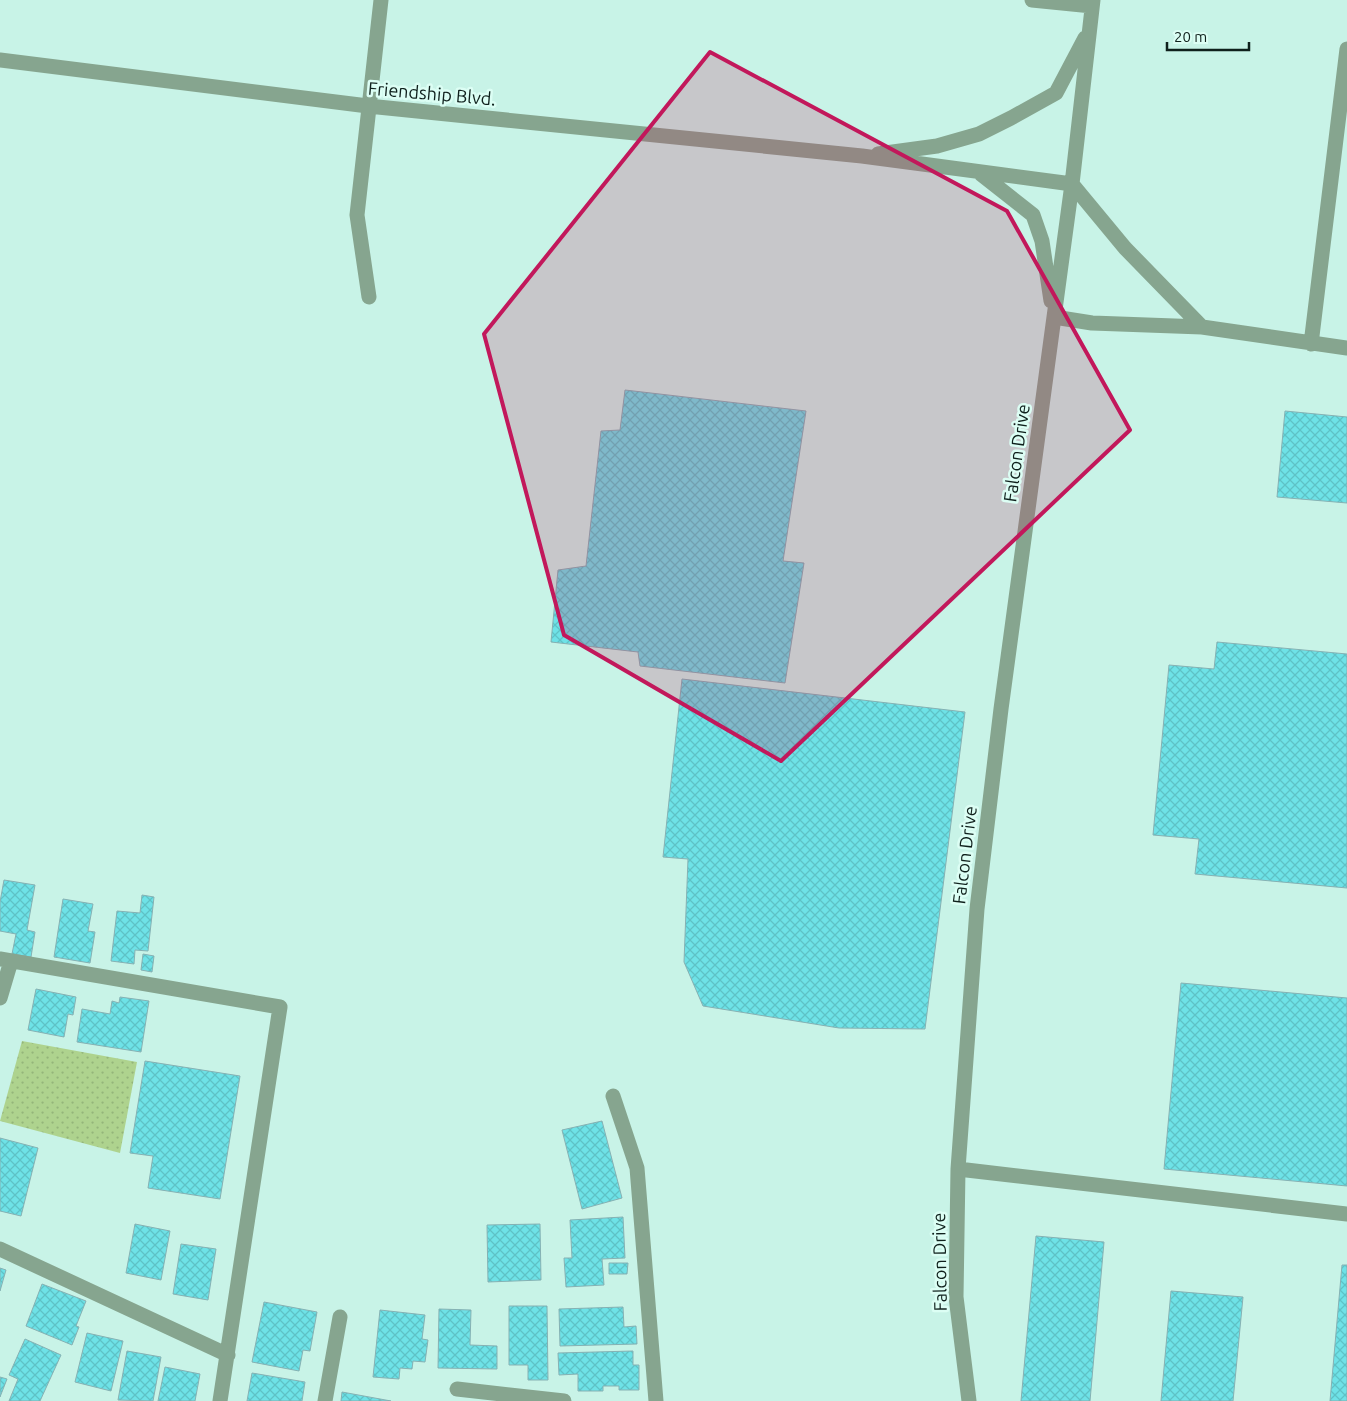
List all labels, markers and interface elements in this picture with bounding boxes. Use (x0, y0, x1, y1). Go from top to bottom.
scale bar (1167, 20, 1250, 52)
text: 20 m (1174, 28, 1207, 45)
street label: Friendship Blvd. (367, 77, 497, 109)
street label: Falcon Drive (999, 403, 1033, 503)
street label: Falcon Drive (948, 805, 980, 905)
street label: Falcon Drive (928, 1213, 950, 1311)

